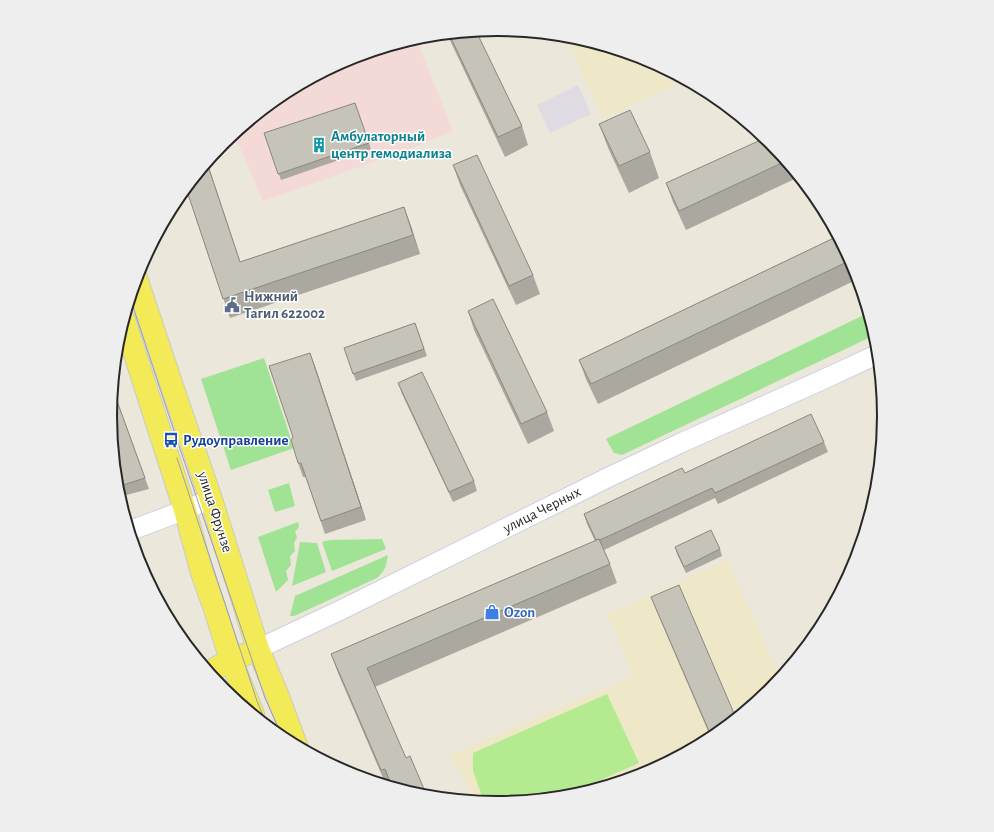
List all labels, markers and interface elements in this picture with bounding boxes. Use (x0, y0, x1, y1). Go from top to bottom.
place label: Амбулаторный центр гемодиализа (331, 129, 452, 161)
building icon: Амбулаторный центр гемодиализа (310, 136, 328, 154)
place label: Нижний Тагил 622002 (244, 289, 325, 321)
public building icon: Нижний Тагил 622002 (223, 296, 241, 314)
bus stop icon: Рудоуправление (162, 431, 180, 449)
place label: Рудоуправление (183, 433, 288, 448)
street label: улица Фрунзе (195, 469, 235, 554)
street label: улица Черных (500, 484, 584, 536)
shop icon: Ozon (483, 603, 501, 621)
place label: Ozon (504, 605, 535, 620)

